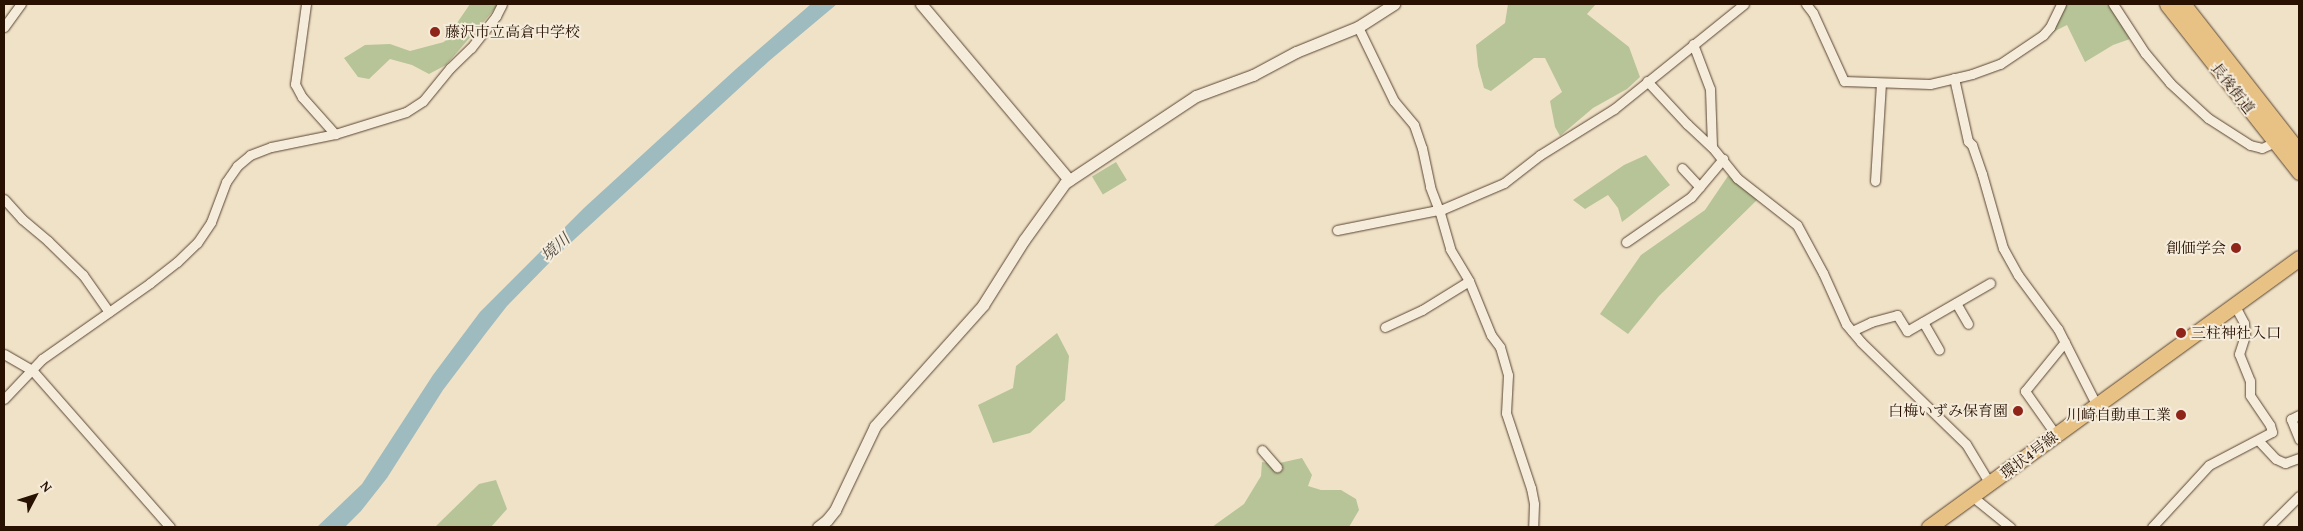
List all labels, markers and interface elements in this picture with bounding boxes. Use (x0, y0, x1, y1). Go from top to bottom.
place label: 藤沢市立高倉中学校 (445, 23, 580, 41)
marker: 藤沢市立高倉中学校 (429, 26, 441, 38)
street label: 長後街道 (2207, 59, 2259, 117)
water label: 境川 (537, 229, 573, 265)
place label: 創価学会 (2166, 239, 2226, 257)
marker: 創価学会 (2230, 242, 2242, 254)
place label: 三柱神社入口 (2191, 324, 2281, 342)
marker: 三柱神社入口 (2175, 327, 2187, 339)
place label: 白梅いずみ保育園 (1888, 402, 2008, 420)
marker: 白梅いずみ保育園 (2012, 405, 2024, 417)
place label: 川崎自動車工業 (2066, 406, 2171, 424)
marker: 川崎自動車工業 (2175, 409, 2187, 421)
street label: 環状4号線 (1997, 428, 2061, 482)
north arrow (10, 471, 60, 521)
text: N (36, 476, 57, 496)

